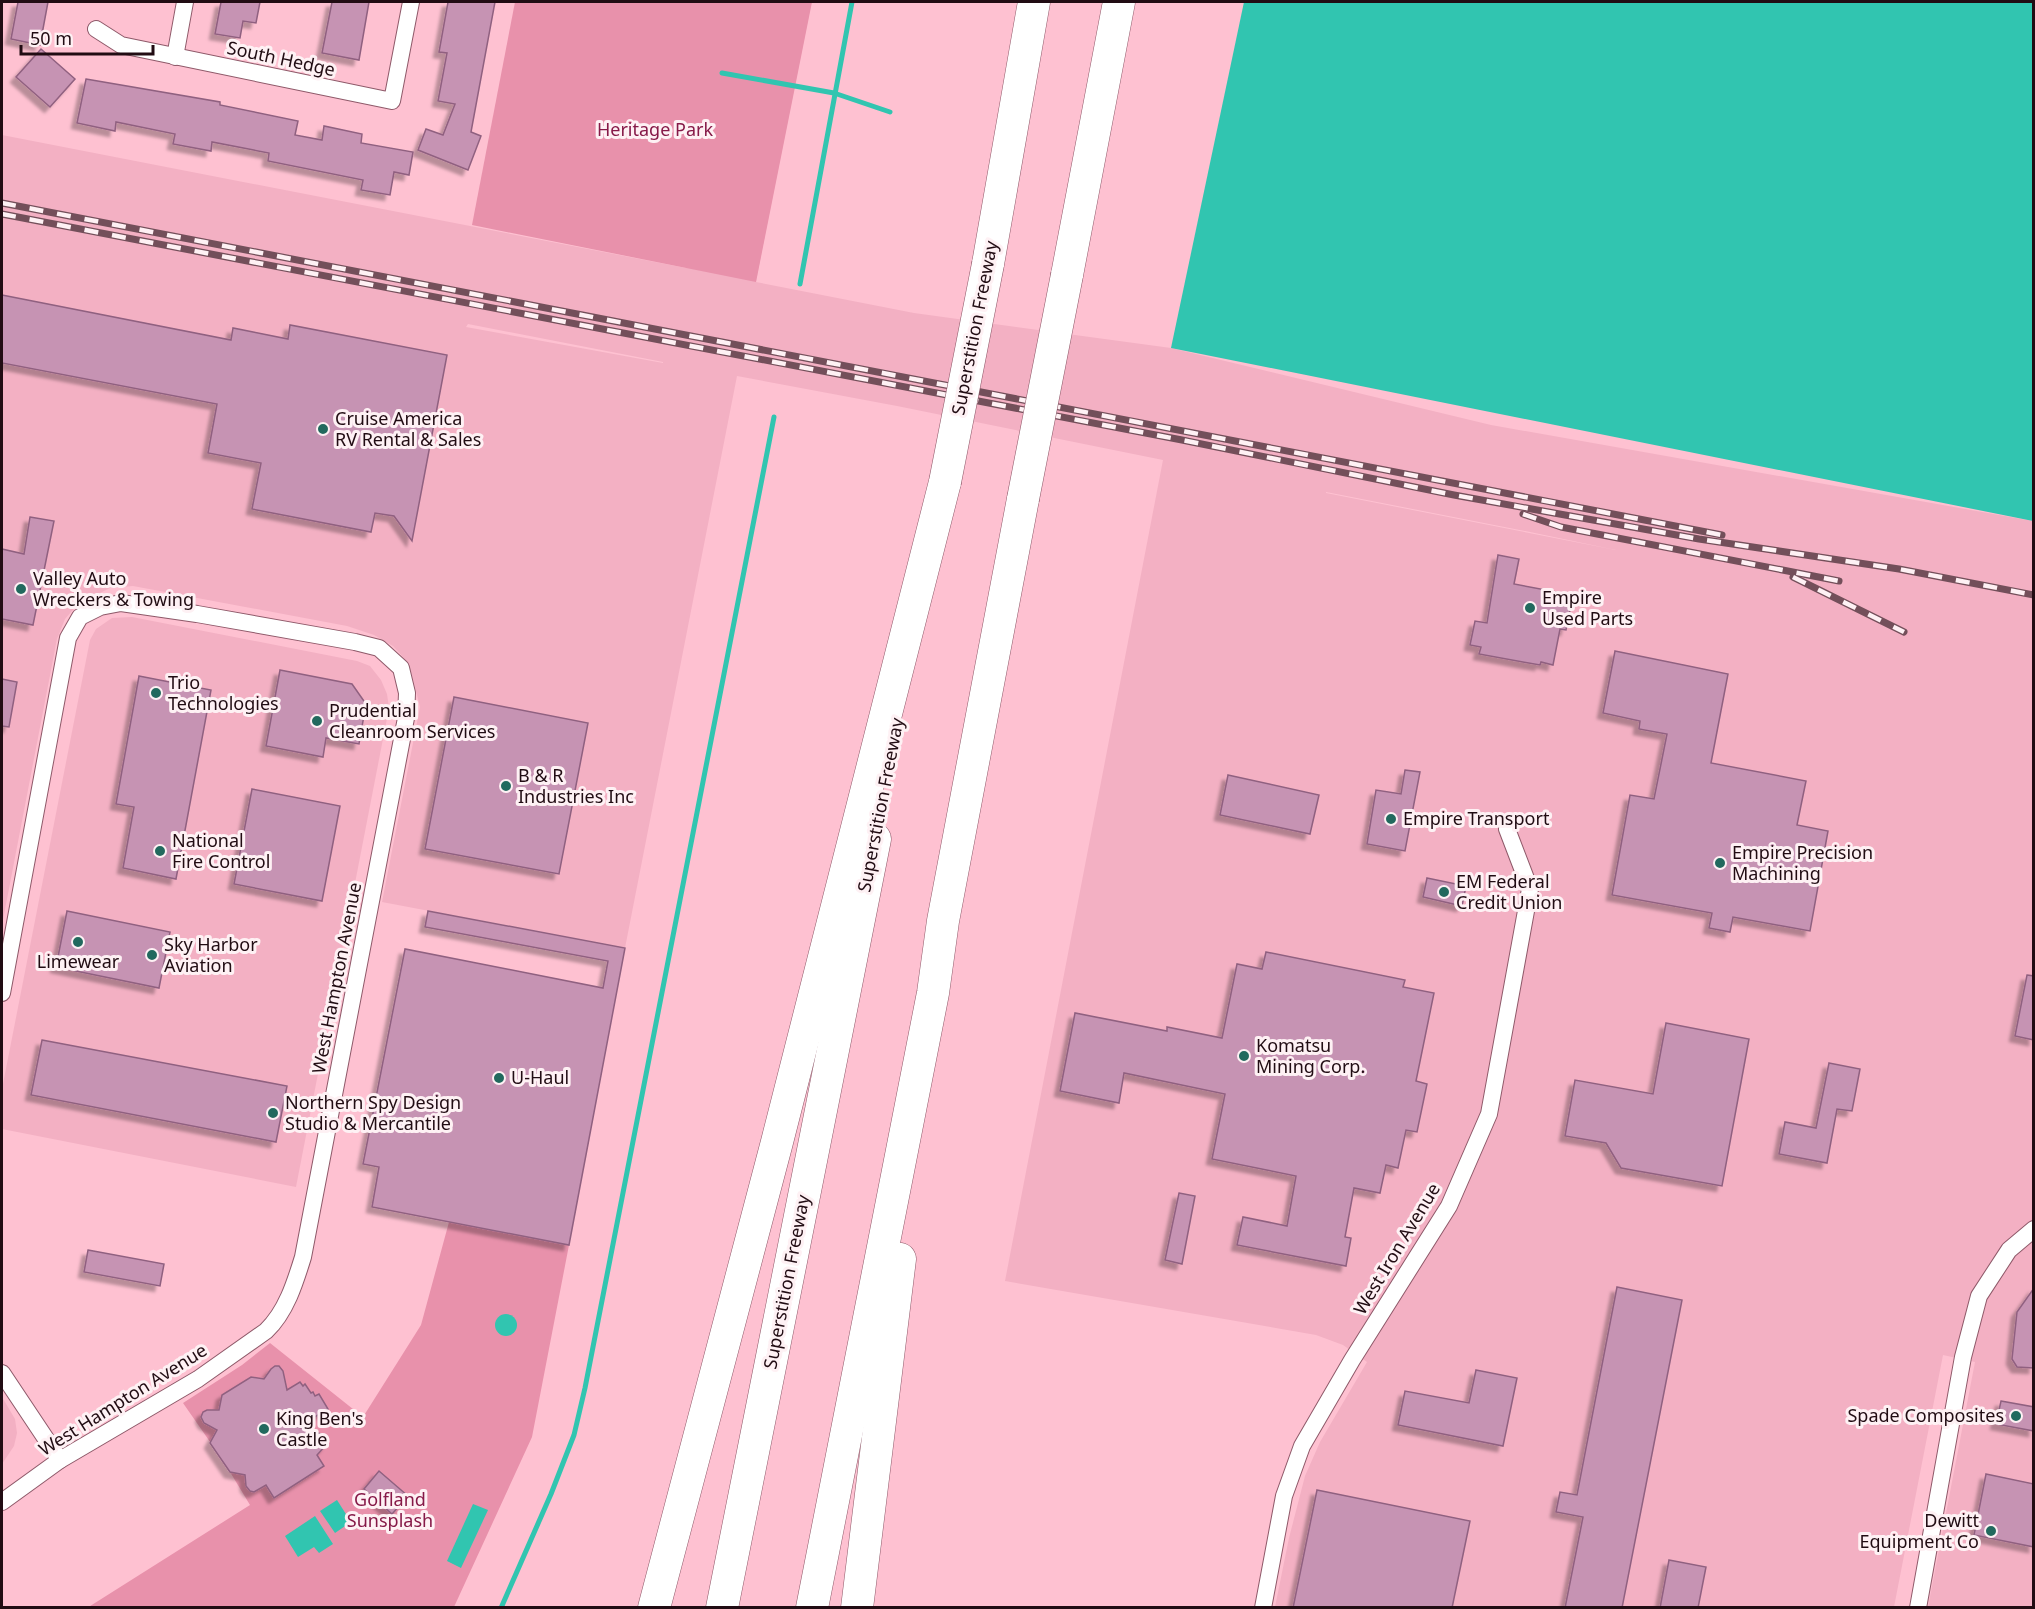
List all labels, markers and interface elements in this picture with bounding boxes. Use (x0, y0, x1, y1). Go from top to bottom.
scale bar (21, 18, 153, 56)
text: 50 m (30, 26, 72, 50)
street label: South Hedge (225, 35, 337, 81)
park label: Heritage Park (597, 117, 713, 141)
street label: Superstition Freeway (945, 238, 1003, 417)
place label: Cruise America RV Rental & Sales (335, 406, 481, 451)
marker: Cruise America RV Rental & Sales (316, 422, 330, 436)
place label: Valley Auto Wreckers & Towing (33, 566, 194, 611)
marker: Valley Auto Wreckers & Towing (14, 582, 28, 596)
place label: Empire Used Parts (1542, 585, 1633, 630)
marker: Empire Used Parts (1523, 601, 1537, 615)
place label: Trio Technologies (168, 670, 279, 715)
marker: Trio Technologies (149, 686, 163, 700)
place label: Prudential Cleanroom Services (329, 698, 495, 743)
marker: Prudential Cleanroom Services (310, 714, 324, 728)
street label: Superstition Freeway (851, 715, 909, 894)
place label: B & R Industries Inc (518, 763, 634, 808)
marker: B & R Industries Inc (499, 779, 513, 793)
place label: Empire Transport (1403, 806, 1550, 830)
marker: Empire Transport (1384, 812, 1398, 826)
place label: National Fire Control (172, 828, 270, 873)
place label: Empire Precision Machining (1732, 840, 1873, 885)
marker: National Fire Control (153, 844, 167, 858)
marker: Empire Precision Machining (1713, 856, 1727, 870)
place label: EM Federal Credit Union (1456, 869, 1562, 914)
street label: West Hampton Avenue (306, 880, 366, 1075)
marker: EM Federal Credit Union (1437, 885, 1451, 899)
place label: Sky Harbor Aviation (164, 932, 258, 977)
marker: Limewear (71, 935, 85, 949)
marker: Sky Harbor Aviation (145, 948, 159, 962)
place label: Limewear (37, 949, 120, 973)
place label: Komatsu Mining Corp. (1256, 1033, 1365, 1078)
marker: Komatsu Mining Corp. (1237, 1049, 1251, 1063)
place label: U-Haul (511, 1065, 569, 1089)
marker: U-Haul (492, 1071, 506, 1085)
place label: Northern Spy Design Studio & Mercantile (285, 1090, 461, 1135)
marker: Northern Spy Design Studio & Mercantile (266, 1106, 280, 1120)
street label: West Iron Avenue (1347, 1178, 1445, 1319)
street label: Superstition Freeway (757, 1192, 815, 1371)
street label: West Hampton Avenue (34, 1338, 211, 1461)
place label: Spade Composites (1847, 1403, 2004, 1427)
place label: King Ben's Castle (276, 1406, 364, 1451)
marker: Spade Composites (2009, 1409, 2023, 1423)
marker: King Ben's Castle (257, 1422, 271, 1436)
park label: Golfland Sunsplash (347, 1487, 433, 1532)
place label: Dewitt Equipment Co (1860, 1508, 1979, 1553)
marker: Dewitt Equipment Co (1984, 1524, 1998, 1538)

